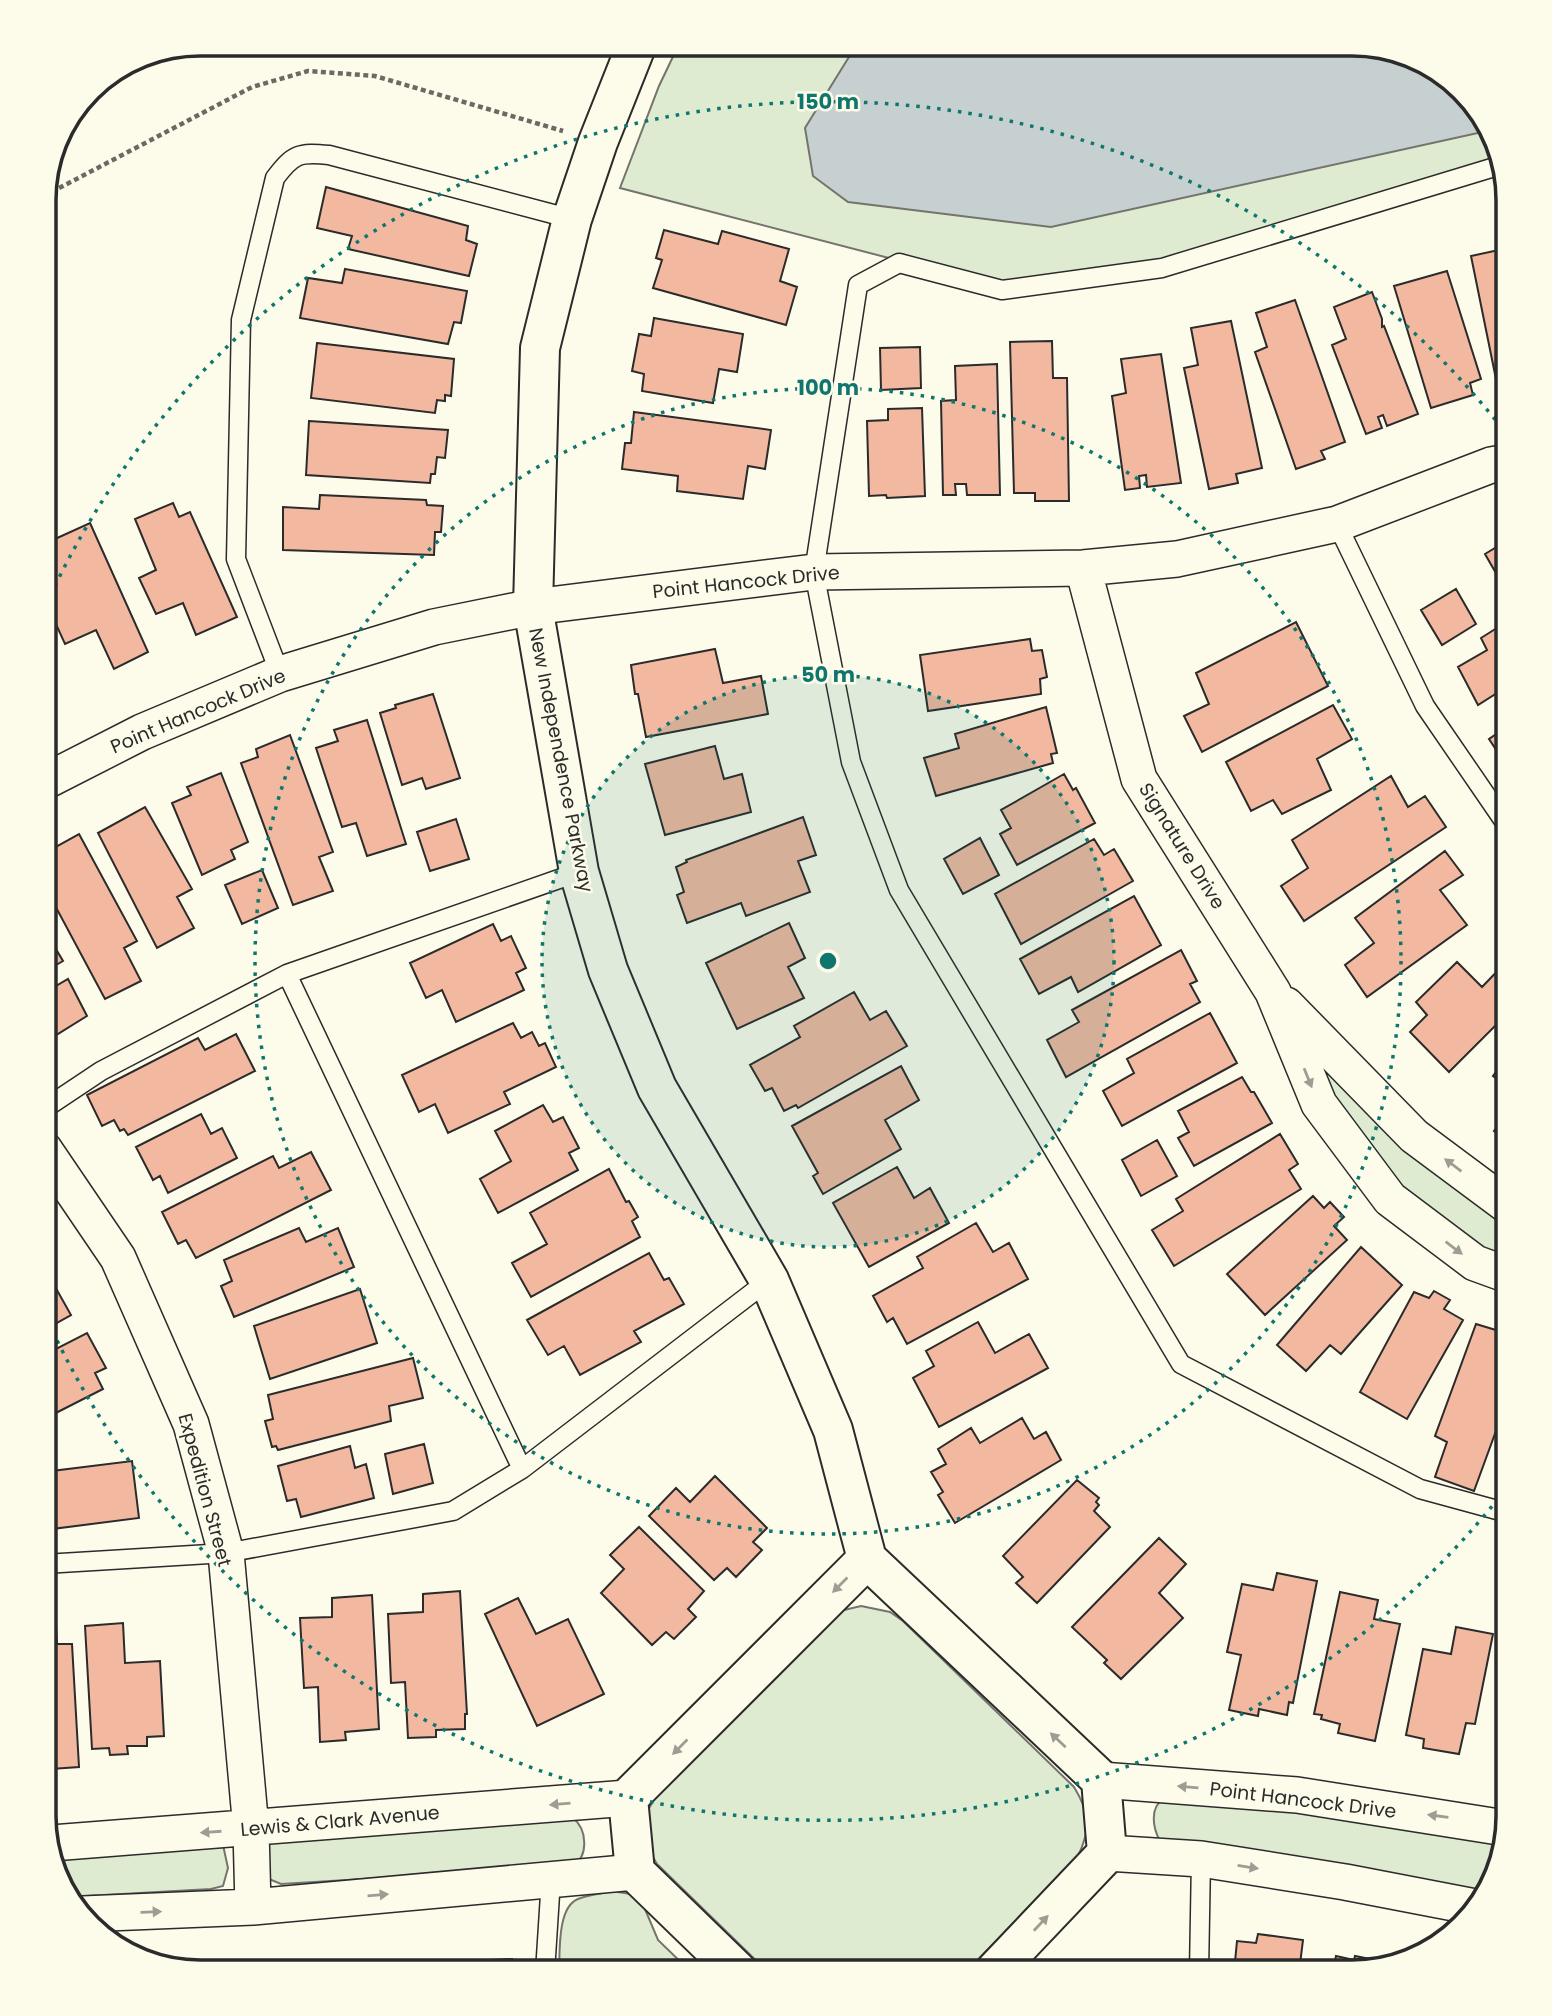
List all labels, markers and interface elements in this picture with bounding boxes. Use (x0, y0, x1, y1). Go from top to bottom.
text: 150 m (797, 87, 859, 116)
text: 100 m (797, 373, 859, 402)
street label: Point Hancock Drive (651, 559, 841, 605)
street label: New Independence Parkway (522, 625, 600, 895)
text: 50 m (801, 660, 855, 689)
street label: Point Hancock Drive (106, 662, 290, 760)
street label: Signature Drive (1132, 778, 1232, 914)
centre of rings (816, 949, 840, 973)
one-way arrow (1303, 1067, 1314, 1088)
one-way arrow (1445, 1158, 1463, 1173)
one-way arrow (1445, 1240, 1463, 1254)
street label: Expedition Street (172, 1410, 238, 1570)
one-way arrow (833, 1576, 849, 1593)
one-way arrow (1050, 1732, 1067, 1748)
one-way arrow (672, 1738, 689, 1754)
street label: Point Hancock Drive (1208, 1775, 1398, 1825)
one-way arrow (1177, 1781, 1199, 1792)
street label: Lewis & Clark Avenue (239, 1799, 441, 1843)
one-way arrow (549, 1799, 571, 1810)
one-way arrow (1427, 1810, 1449, 1821)
one-way arrow (200, 1826, 222, 1837)
one-way arrow (1237, 1862, 1259, 1873)
one-way arrow (367, 1890, 389, 1901)
one-way arrow (140, 1906, 162, 1917)
one-way arrow (1033, 1914, 1049, 1932)

